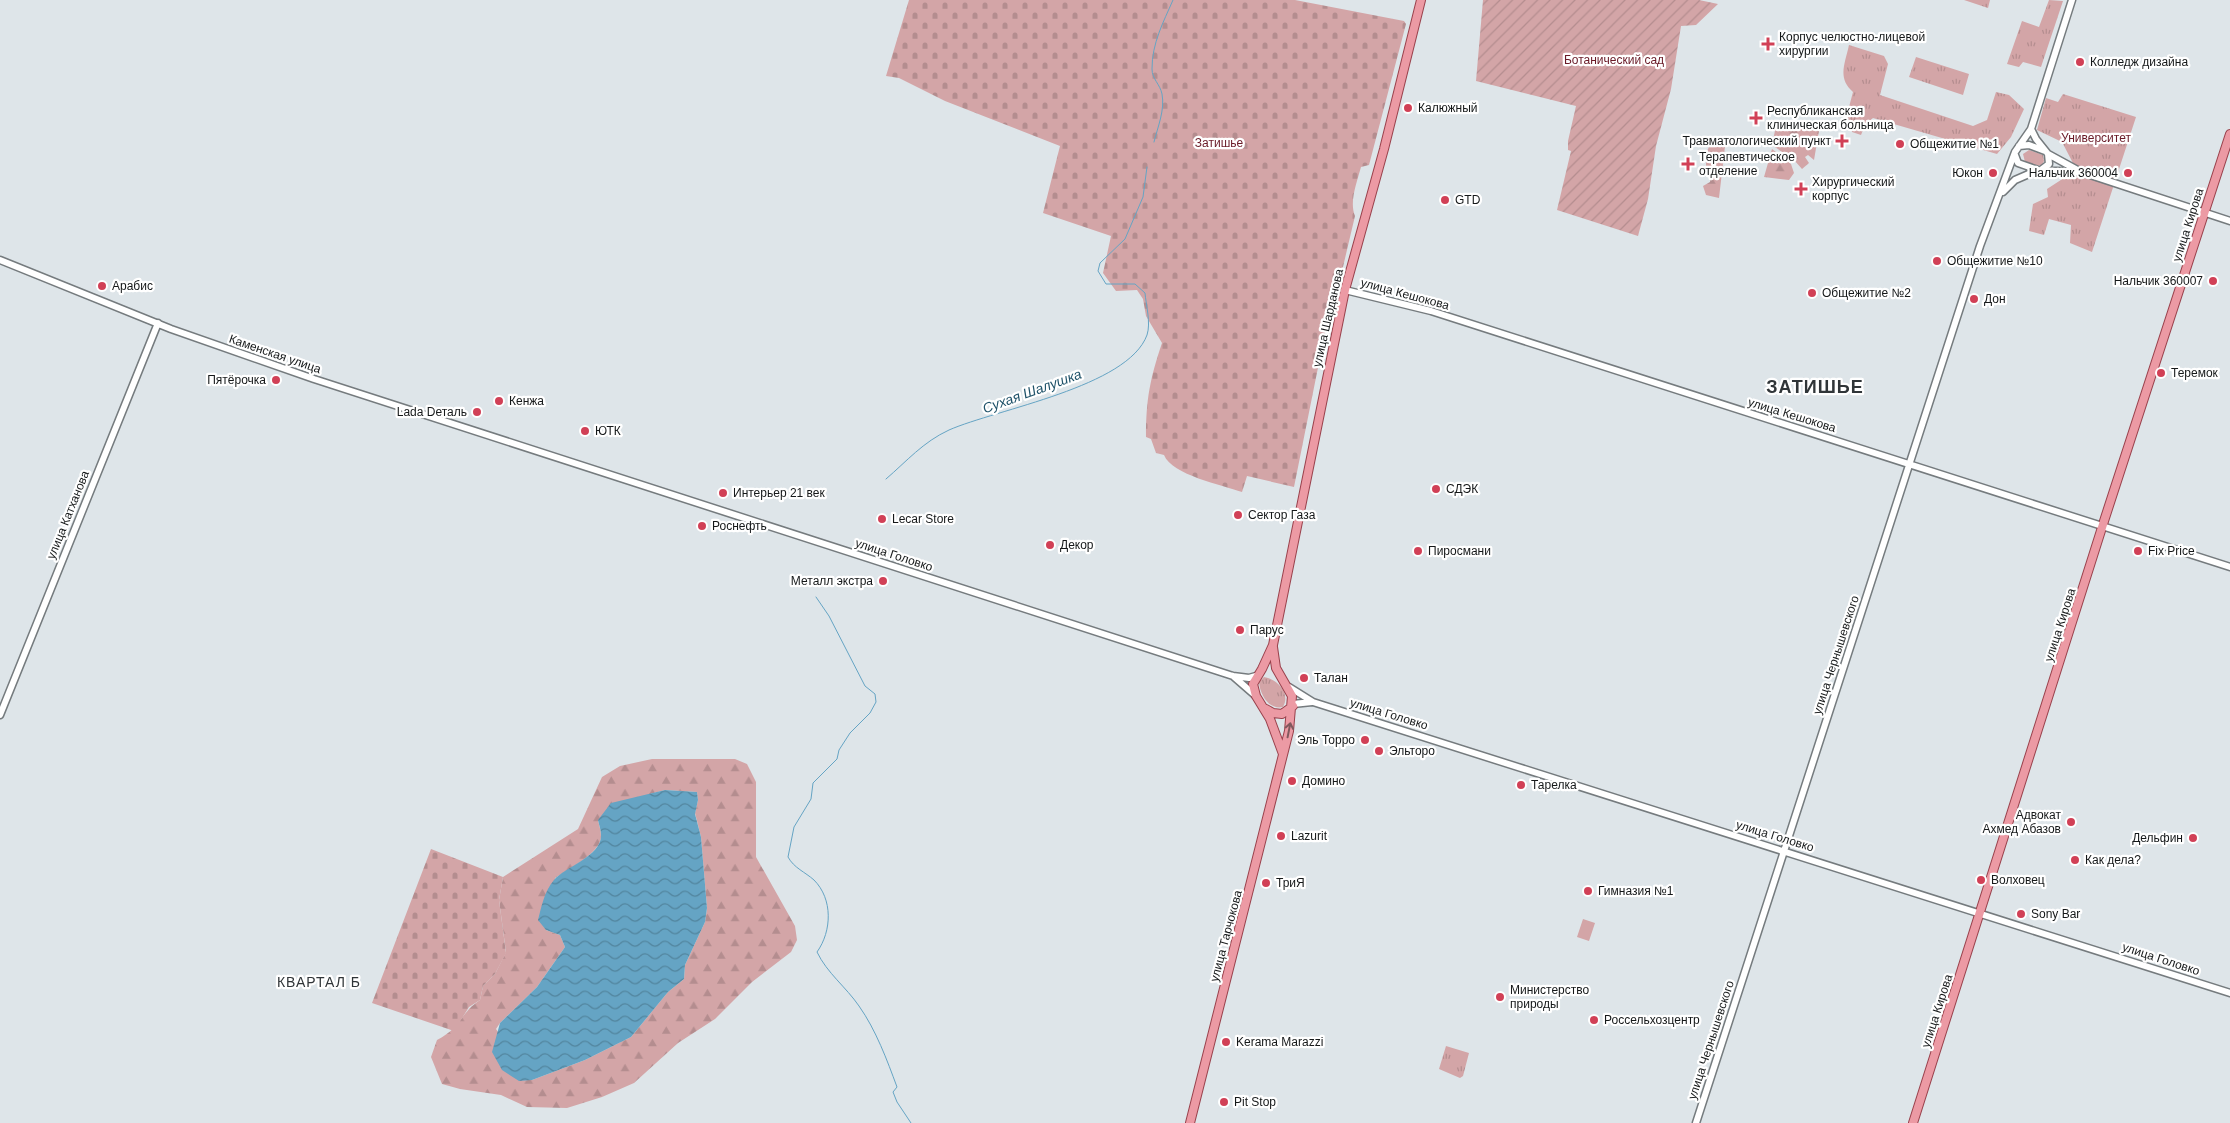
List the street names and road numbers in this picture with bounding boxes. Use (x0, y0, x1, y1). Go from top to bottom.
street label: улица Кирова (2170, 186, 2207, 263)
street label: улица Шарданова (1310, 267, 1346, 368)
street label: улица Кешокова (1359, 275, 1451, 313)
street label: Каменская улица (227, 332, 323, 376)
street label: улица Кешокова (1746, 395, 1838, 435)
street label: улица Катханова (44, 469, 92, 561)
street label: улица Головко (853, 536, 935, 574)
street label: улица Кирова (2042, 586, 2079, 663)
street label: улица Чернышевского (1810, 593, 1862, 716)
street label: улица Головко (1348, 696, 1430, 733)
street label: улица Головко (1734, 818, 1816, 855)
street label: улица Тарчокова (1207, 888, 1245, 983)
street label: улица Головко (2120, 940, 2202, 978)
street label: улица Кирова (1919, 972, 1956, 1049)
street label: улица Чернышевского (1685, 978, 1737, 1101)

